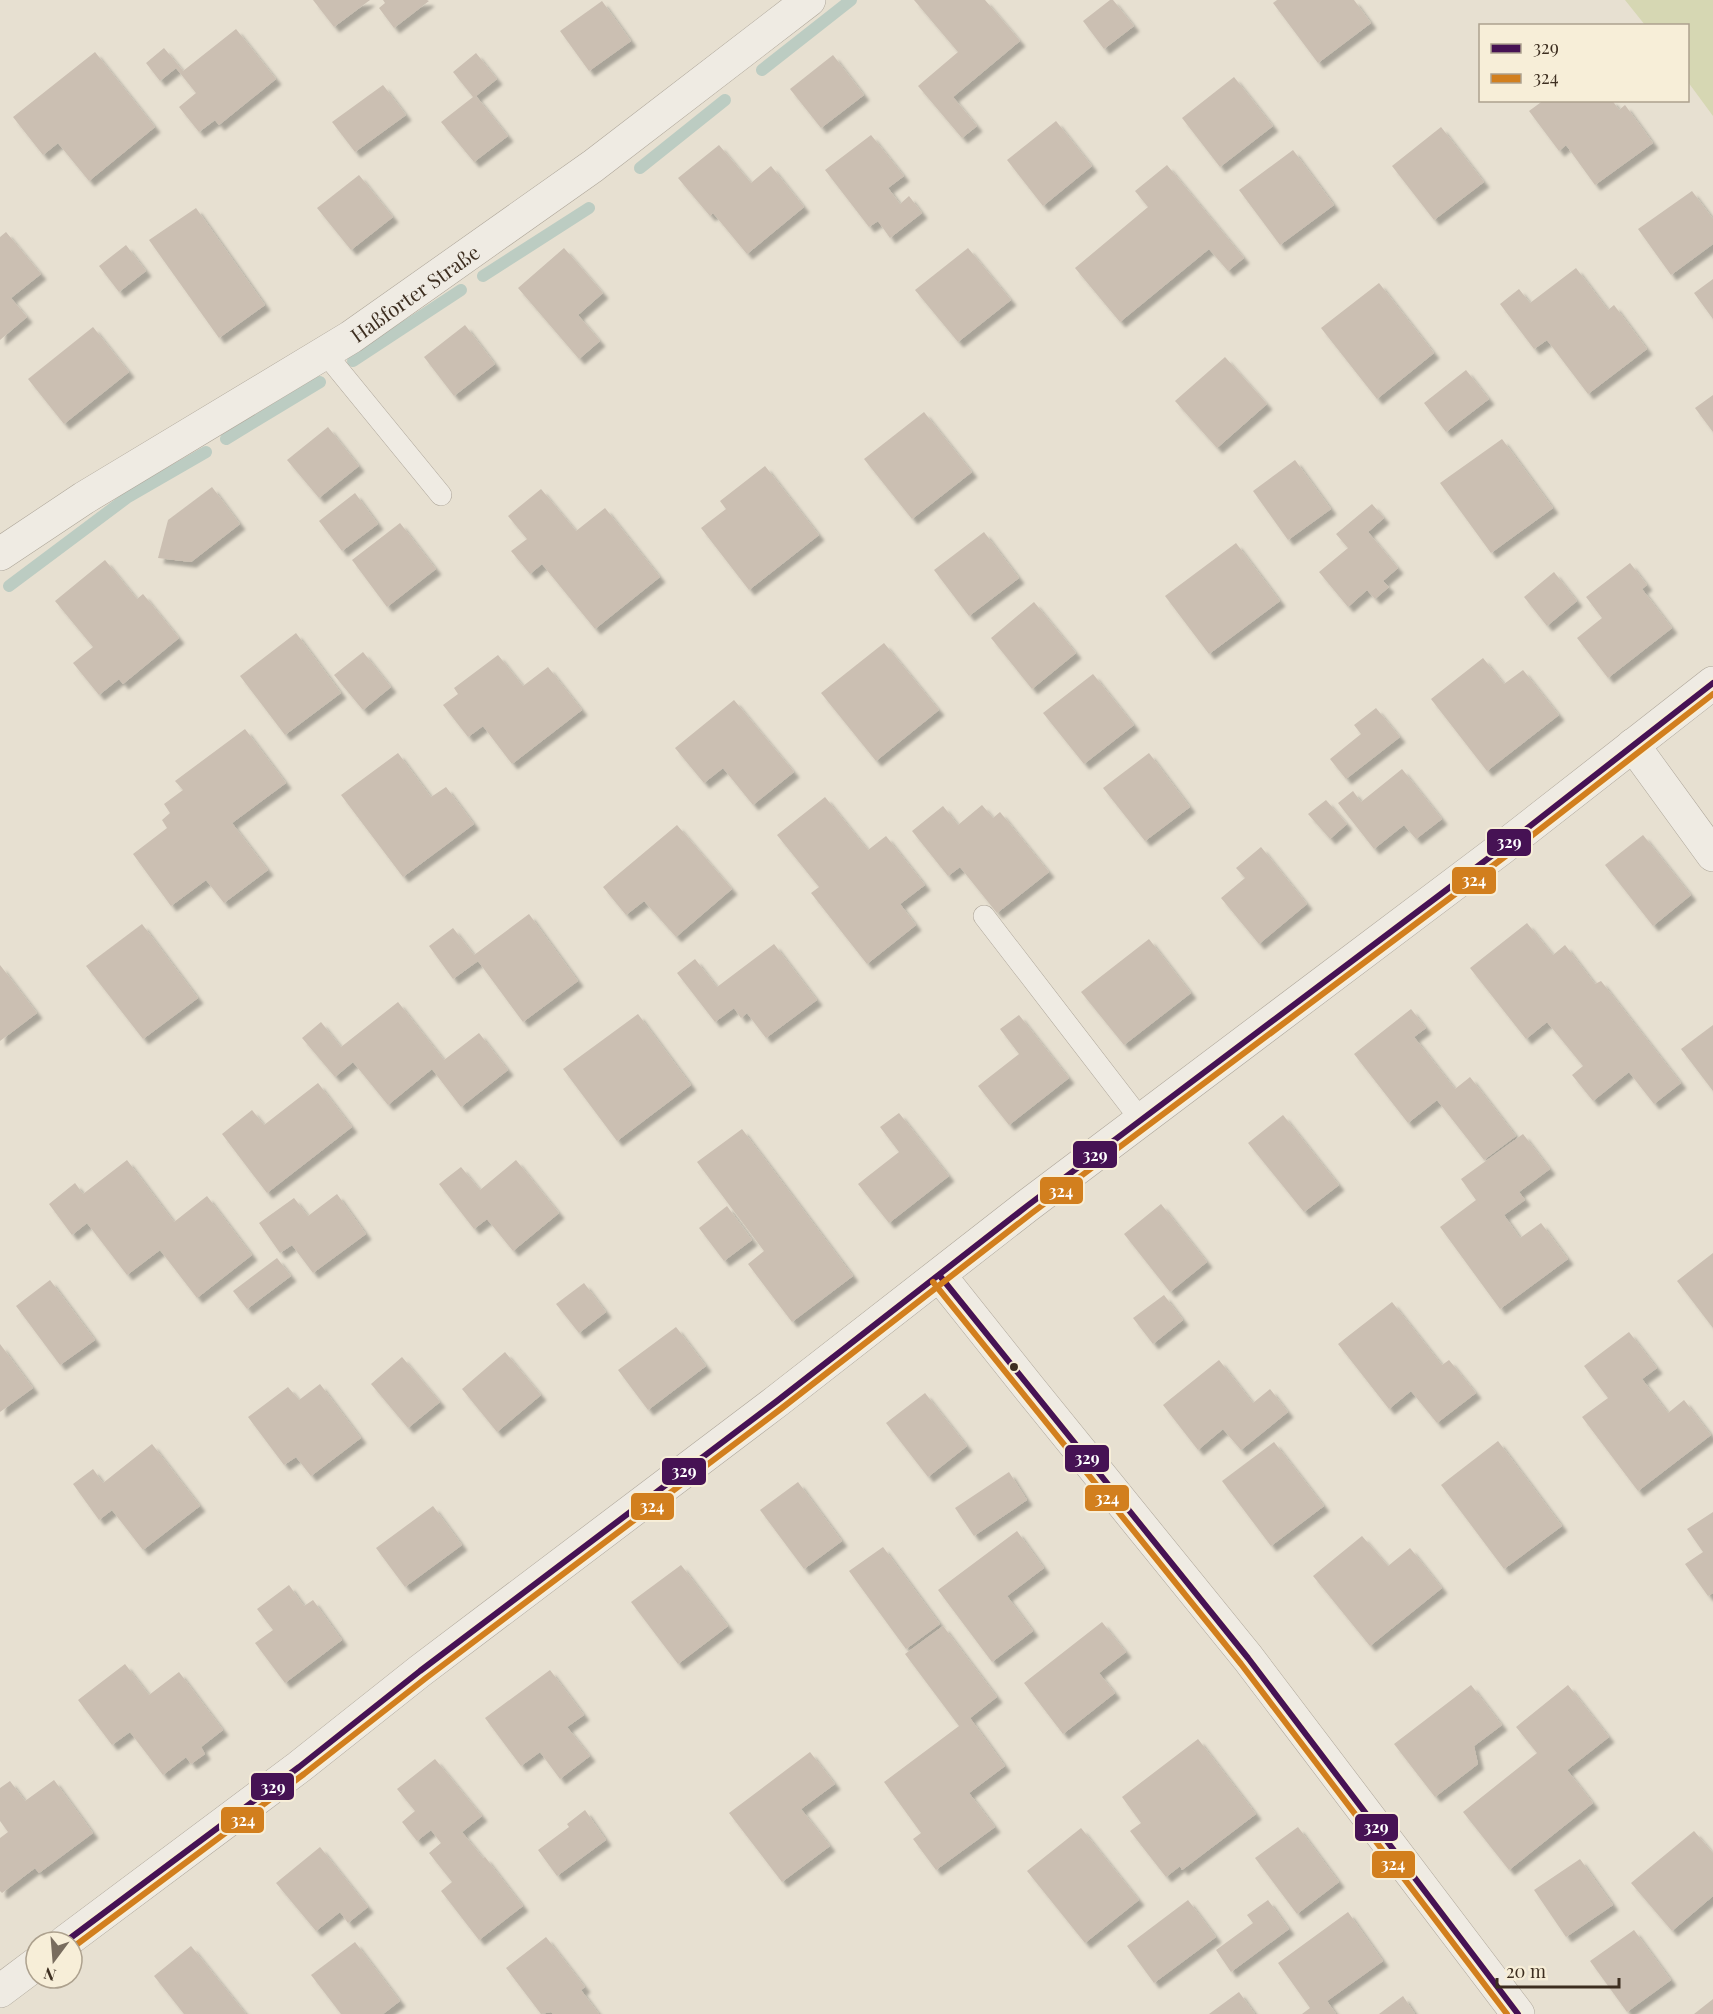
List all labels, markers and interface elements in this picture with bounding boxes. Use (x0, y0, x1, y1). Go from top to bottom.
legend (1479, 24, 1689, 102)
text: 329 (1533, 35, 1559, 59)
text: 324 (1533, 65, 1559, 89)
street label: Haßforter Straße (344, 237, 484, 347)
line badge: 329 (1486, 828, 1532, 857)
text: 329 (1496, 831, 1522, 852)
line badge: 324 (1451, 866, 1497, 895)
text: 324 (1462, 869, 1486, 890)
line badge: 329 (1072, 1140, 1118, 1169)
text: 329 (1082, 1144, 1108, 1165)
line badge: 324 (1039, 1176, 1084, 1205)
text: 324 (1049, 1180, 1073, 1201)
unlabelled marker (1008, 1361, 1020, 1373)
line badge: 329 (1064, 1444, 1110, 1473)
text: 329 (1074, 1447, 1100, 1468)
line badge: 329 (661, 1457, 707, 1486)
text: 329 (671, 1460, 697, 1481)
line badge: 324 (1084, 1484, 1130, 1512)
text: 324 (1095, 1487, 1119, 1508)
line badge: 324 (630, 1492, 675, 1521)
text: 324 (640, 1495, 664, 1516)
line badge: 329 (250, 1772, 295, 1801)
text: 329 (260, 1776, 286, 1797)
line badge: 324 (220, 1806, 265, 1834)
text: 324 (231, 1809, 255, 1830)
line badge: 329 (1354, 1813, 1399, 1842)
text: 329 (1363, 1816, 1389, 1837)
line badge: 324 (1371, 1850, 1416, 1879)
text: 324 (1381, 1853, 1405, 1874)
north arrow (24, 1930, 84, 1990)
scale bar (1497, 1951, 1618, 1989)
text: 20 m (1506, 1959, 1546, 1983)
text: N (41, 1963, 58, 1987)

